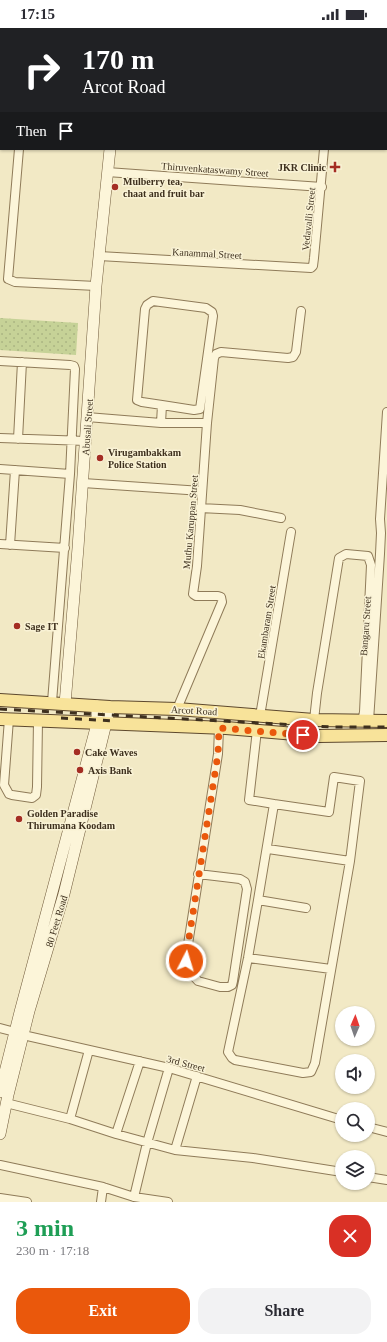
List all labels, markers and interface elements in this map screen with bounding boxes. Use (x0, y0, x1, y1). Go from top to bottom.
text: 17:15 (20, 6, 55, 22)
icon: right (16, 44, 68, 96)
text: 170 m (82, 44, 154, 75)
text: Arcot Road (82, 77, 165, 97)
icon: arrive (55, 120, 77, 142)
text: Then (16, 123, 47, 139)
street label: Thiruvenkataswamy Street (161, 160, 269, 179)
marker: JKR Clinic (329, 161, 341, 173)
place label: JKR Clinic (278, 162, 327, 173)
place label: Mulberry tea, chaat and fruit bar (123, 176, 205, 199)
marker: Mulberry tea, chaat and fruit bar (110, 182, 120, 192)
street label: Vedavalli Street (300, 187, 317, 251)
street label: Kanammal Street (172, 246, 242, 261)
street label: Abusali Street (80, 398, 95, 456)
place label: Virugambakkam Police Station (108, 447, 182, 470)
marker: Virugambakkam Police Station (95, 453, 105, 463)
street label: Muthu Karuppan Street (181, 474, 200, 570)
street label: Ekambaram Street (255, 584, 278, 660)
street label: Bangaru Street (358, 596, 373, 656)
marker: Sage IT (12, 621, 22, 631)
place label: Sage IT (25, 621, 58, 632)
street label: Arcot Road (171, 704, 217, 717)
pin (286, 718, 320, 752)
icon: arrive (292, 724, 314, 746)
marker: Cake Waves (72, 747, 82, 757)
place label: Cake Waves (85, 747, 137, 758)
marker: Axis Bank (75, 765, 85, 775)
place label: Axis Bank (88, 765, 133, 776)
place label: Golden Paradise Thirumana Koodam (27, 808, 116, 831)
marker: Golden Paradise Thirumana Koodam (14, 814, 24, 824)
street label: 80 Feet Road (43, 894, 70, 948)
position arrow (165, 940, 207, 982)
north arrow (335, 1006, 375, 1046)
map controls (335, 1006, 375, 1190)
street label: 3rd Street (166, 1053, 206, 1074)
button: sound (335, 1054, 375, 1094)
button: search (335, 1102, 375, 1142)
button: layers (335, 1150, 375, 1190)
text: 3 min (16, 1215, 74, 1241)
button: close (329, 1215, 371, 1257)
text: 230 m · 17:18 (16, 1243, 89, 1258)
button: Exit (16, 1288, 190, 1334)
button: Share (198, 1288, 371, 1334)

